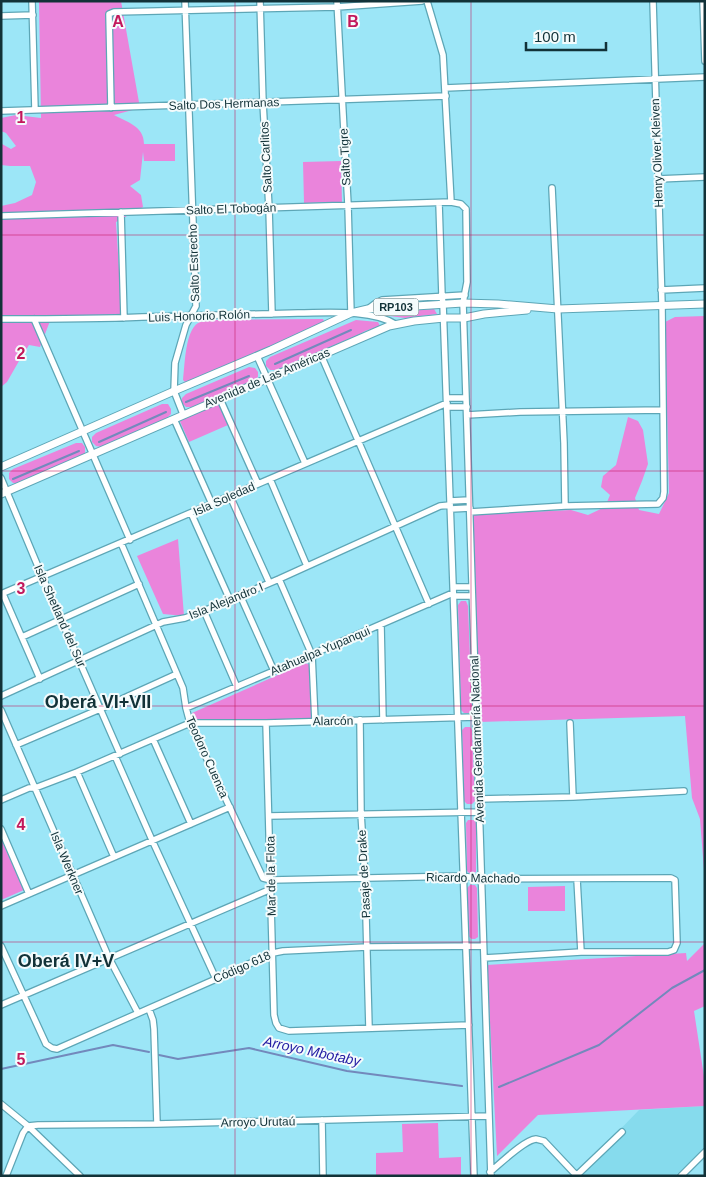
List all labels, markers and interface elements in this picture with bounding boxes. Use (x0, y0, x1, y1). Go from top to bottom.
text: A (112, 13, 124, 30)
text: B (347, 13, 359, 30)
scale bar (526, 20, 606, 52)
text: 100 m (534, 28, 576, 45)
street label: Salto Dos Hermanas (168, 95, 280, 113)
street label: Henry Oliver Kleiven (648, 98, 666, 208)
text: 1 (17, 109, 26, 126)
street label: Salto Carlitos (257, 121, 275, 193)
street label: Salto Tigre (336, 128, 353, 186)
street label: Salto El Tobogán (186, 200, 276, 218)
street label: Salto Estrecho (186, 223, 202, 302)
road number: RP103 (374, 298, 418, 316)
street label: Luis Honorio Rolón (148, 307, 250, 325)
text: 2 (17, 345, 26, 362)
street label: Avenida de Las Américas (202, 345, 332, 411)
street label: Isla Soledad (191, 479, 257, 519)
street label: Isla Shetland del Sur (31, 563, 89, 669)
text: 3 (17, 580, 26, 597)
street label: Isla Alejandro I (187, 580, 265, 622)
street label: Atahualpa Yupanqui (268, 624, 372, 678)
street label: Avenida Gendarmería Nacional (467, 655, 487, 823)
district label: Oberá VI+VII (45, 692, 151, 712)
street label: Teodoro Cuenca (183, 714, 231, 800)
street label: Alarcón (313, 714, 353, 728)
text: 4 (17, 816, 26, 833)
street label: Isla Werkner (47, 829, 87, 897)
street label: Pasaje de Drake (355, 829, 373, 919)
street label: Mar de la Flota (263, 836, 279, 916)
street label: Ricardo Machado (426, 870, 520, 886)
street label: Código 618 (211, 948, 273, 986)
district label: Oberá IV+V (18, 951, 114, 971)
water label: Arroyo Mbotaby (261, 1033, 363, 1069)
text: 5 (17, 1051, 26, 1068)
street label: Arroyo Urutaú (221, 1114, 295, 1130)

